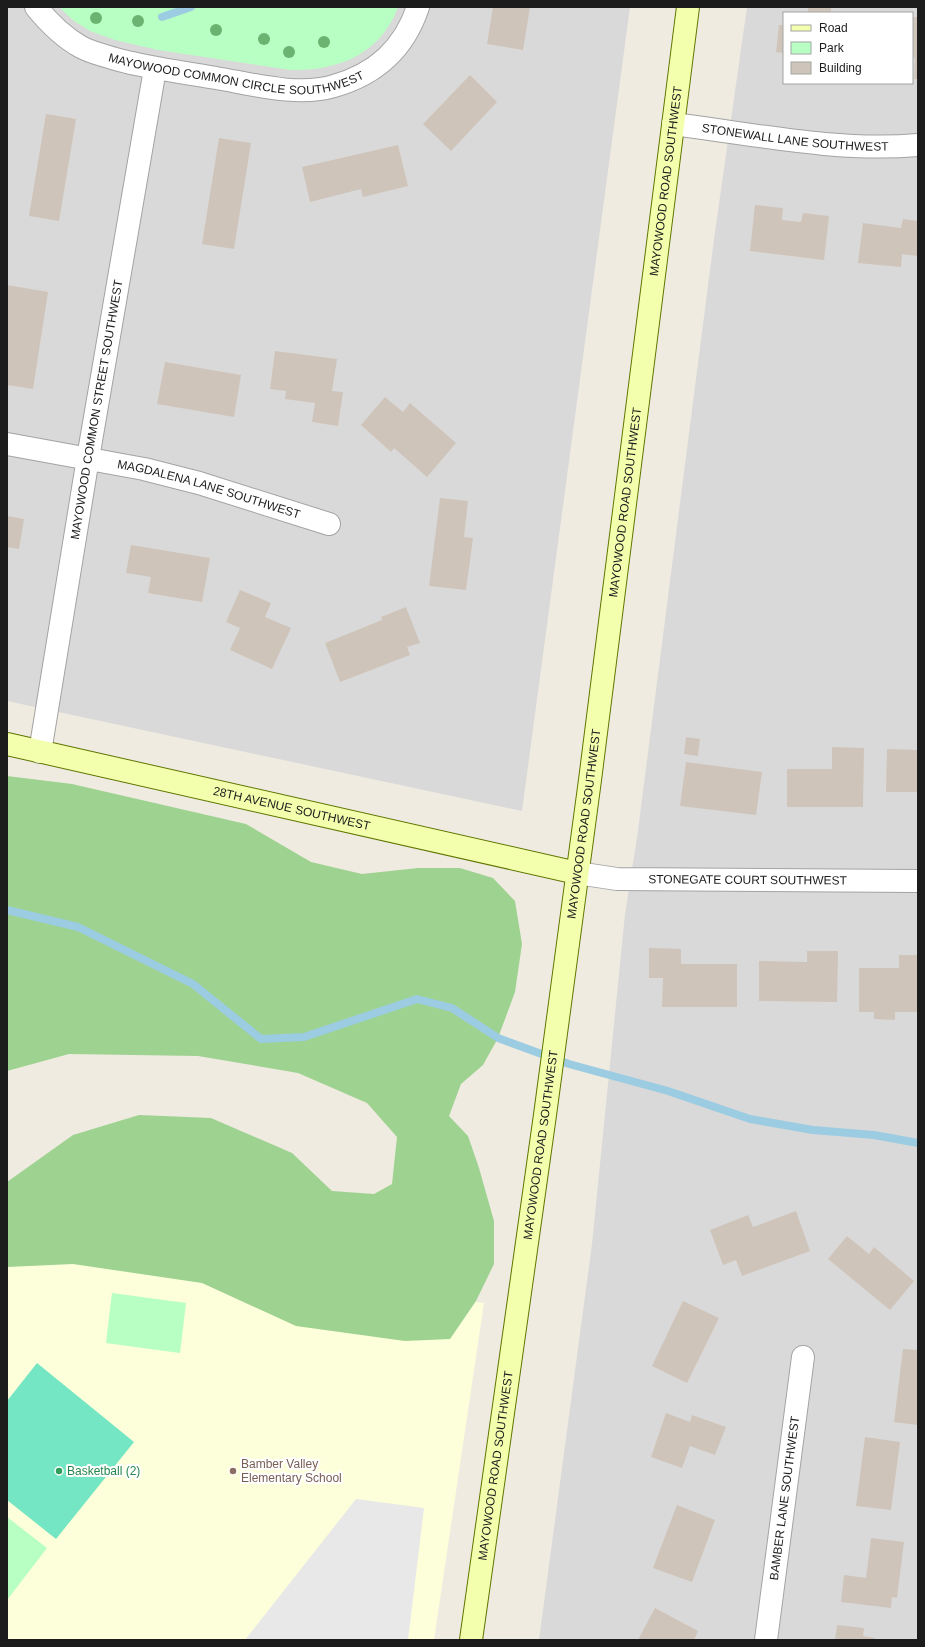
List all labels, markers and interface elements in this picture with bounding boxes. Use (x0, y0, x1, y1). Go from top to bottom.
legend (783, 12, 913, 84)
text: Road (819, 21, 848, 35)
text: Park (819, 41, 845, 55)
street label: MAYOWOOD COMMON CIRCLE SOUTHWEST (107, 50, 367, 97)
text: Building (819, 61, 862, 75)
street label: MAYOWOOD ROAD SOUTHWEST (647, 85, 685, 277)
street label: STONEWALL LANE SOUTHWEST (701, 121, 889, 154)
street label: MAYOWOOD COMMON STREET SOUTHWEST (68, 278, 126, 541)
street label: MAYOWOOD ROAD SOUTHWEST (606, 406, 644, 598)
street label: MAGDALENA LANE SOUTHWEST (116, 457, 303, 522)
street label: MAYOWOOD ROAD SOUTHWEST (564, 727, 603, 920)
street label: 28TH AVENUE SOUTHWEST (212, 784, 372, 833)
street label: STONEGATE COURT SOUTHWEST (648, 872, 848, 888)
street label: MAYOWOOD ROAD SOUTHWEST (521, 1049, 561, 1241)
street label: MAYOWOOD ROAD SOUTHWEST (475, 1369, 516, 1561)
street label: BAMBER LANE SOUTHWEST (767, 1415, 802, 1581)
place label: Bamber Valley Elementary School (241, 1457, 342, 1485)
place label: Basketball (2) (67, 1464, 140, 1478)
marker: Basketball (2) (54, 1466, 64, 1476)
marker: Bamber Valley Elementary School (228, 1466, 238, 1476)

